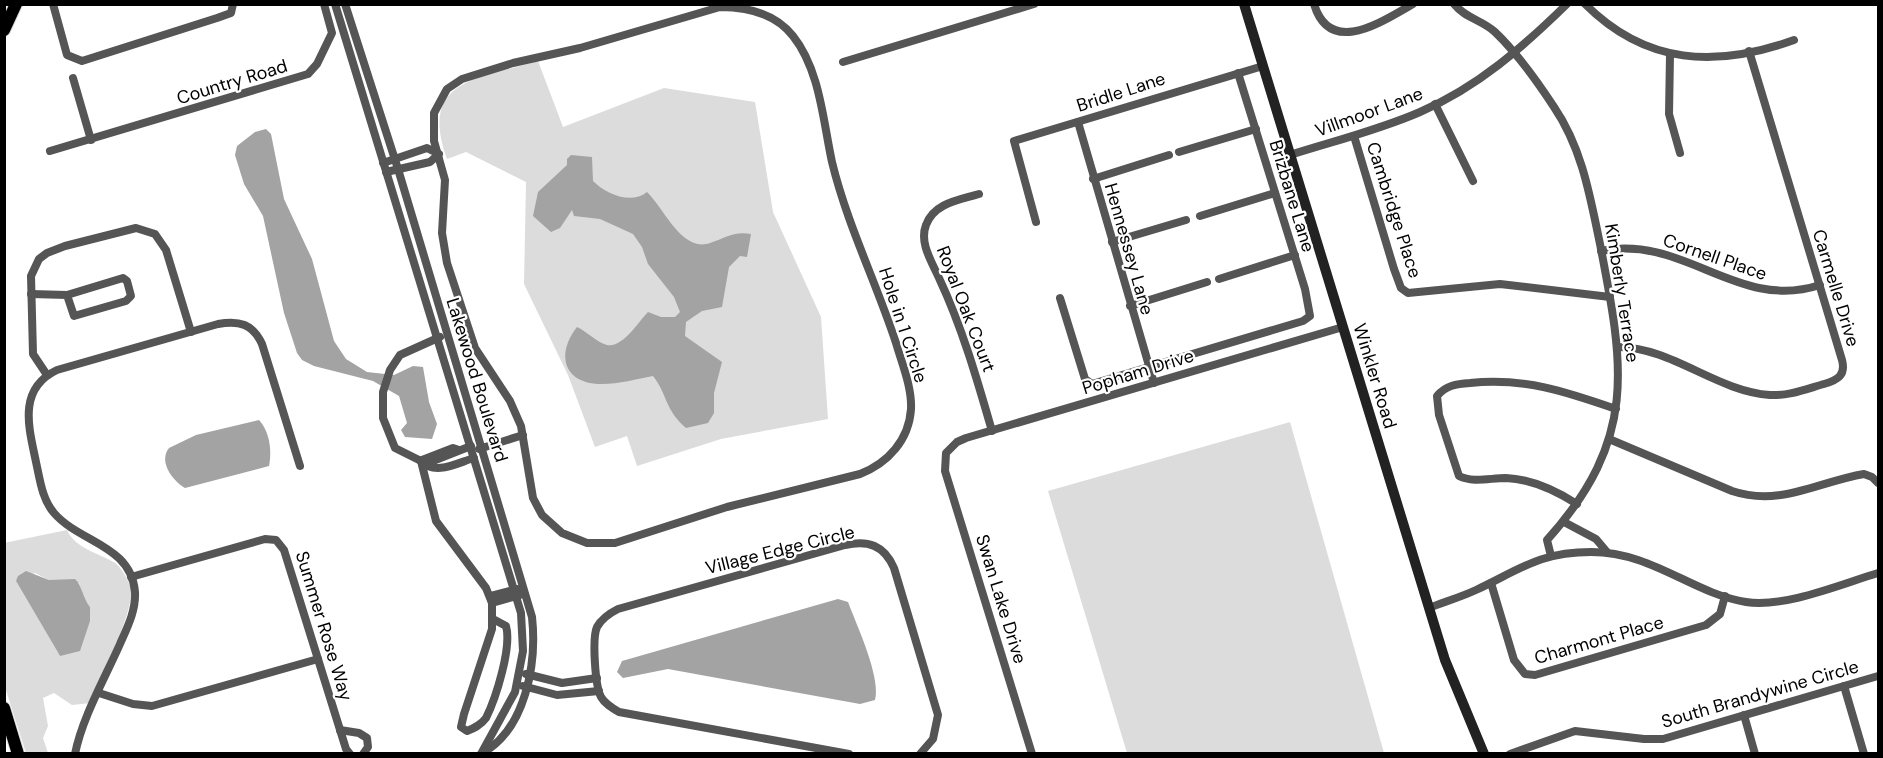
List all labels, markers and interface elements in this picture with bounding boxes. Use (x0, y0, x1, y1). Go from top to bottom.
street label: Country Road (174, 54, 290, 110)
street label: Bridle Lane (1074, 66, 1168, 118)
street label: Villmoor Lane (1312, 81, 1426, 143)
street label: Brizbane Lane (1264, 137, 1320, 255)
street label: Cambridge Place (1361, 139, 1427, 281)
street label: Hennessey Lane (1099, 180, 1159, 318)
street label: Kimberly Terrace (1599, 222, 1645, 364)
street label: Carmelle Drive (1807, 226, 1865, 350)
street label: Cornell Place (1660, 228, 1770, 286)
street label: Royal Oak Court (931, 242, 1001, 376)
street label: Hole in 1 Circle (873, 264, 933, 386)
street label: Lakewood Boulevard (441, 295, 513, 465)
street label: Winkler Road (1348, 320, 1402, 432)
street label: Popham Drive (1079, 344, 1197, 400)
street label: Village Edge Circle (703, 520, 857, 580)
street label: Swan Lake Drive (970, 531, 1032, 667)
street label: Summer Rose Way (290, 548, 358, 704)
street label: Charmont Place (1532, 610, 1666, 670)
street label: South Brandywine Circle (1659, 654, 1861, 734)

